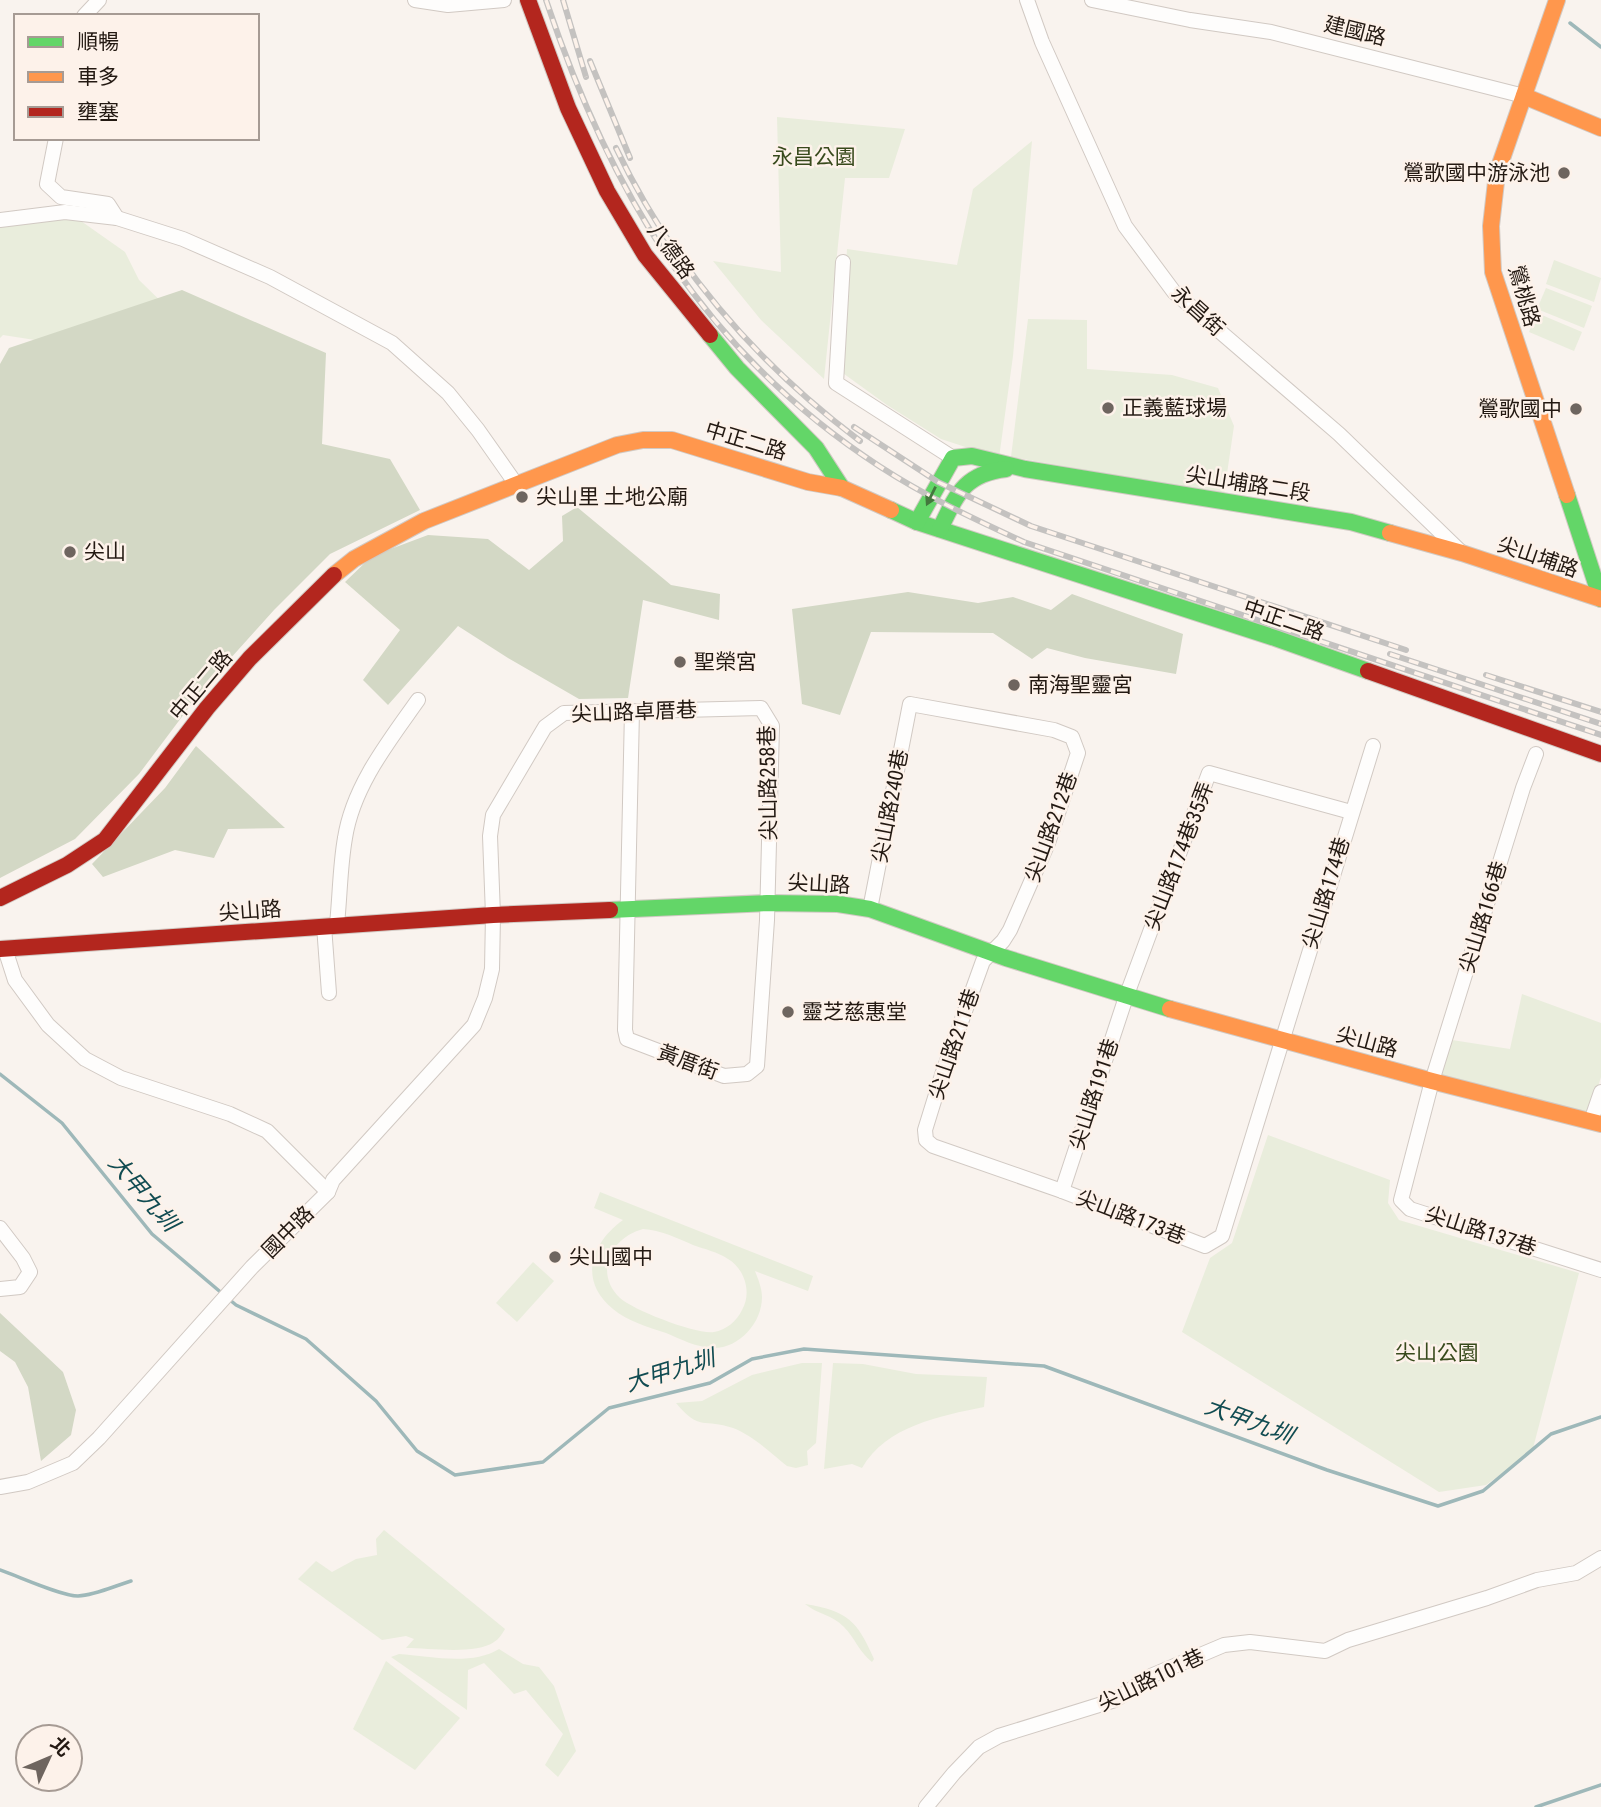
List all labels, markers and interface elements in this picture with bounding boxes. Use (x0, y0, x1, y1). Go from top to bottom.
street label: 建國路 (1322, 12, 1388, 50)
legend (14, 14, 259, 140)
text: 順暢 (77, 30, 119, 54)
text: 車多 (77, 65, 119, 89)
text: 壅塞 (77, 100, 119, 124)
park label: 永昌公園 (772, 145, 856, 169)
place label: 鶯歌國中游泳池 (1403, 161, 1550, 185)
marker: 鶯歌國中游泳池 (1556, 165, 1572, 181)
street label: 八德路 (643, 218, 699, 284)
street label: 鶯桃路 (1504, 262, 1544, 330)
street label: 永昌街 (1167, 281, 1229, 341)
place label: 正義藍球場 (1122, 396, 1227, 420)
place label: 鶯歌國中 (1478, 397, 1562, 421)
marker: 正義藍球場 (1100, 400, 1116, 416)
marker: 鶯歌國中 (1568, 401, 1584, 417)
street label: 中正二路 (702, 417, 790, 465)
street label: 尖山埔路二段 (1184, 462, 1312, 506)
place label: 尖山里 土地公廟 (536, 485, 688, 509)
one-way arrow (925, 486, 936, 506)
marker: 尖山里 土地公廟 (514, 489, 530, 505)
street label: 尖山埔路 (1494, 532, 1582, 582)
place label: 尖山 (84, 540, 126, 564)
marker: 尖山 (62, 544, 78, 560)
street label: 中正二路 (1240, 595, 1328, 645)
street label: 中正二路 (165, 645, 237, 725)
place label: 聖榮宮 (694, 650, 757, 674)
marker: 聖榮宮 (672, 654, 688, 670)
place label: 南海聖靈宮 (1028, 673, 1133, 697)
marker: 南海聖靈宮 (1006, 677, 1022, 693)
street label: 尖山路卓厝巷 (571, 698, 697, 726)
street label: 尖山路258巷 (755, 725, 781, 841)
street label: 尖山路240巷 (867, 747, 913, 865)
street label: 尖山路212巷 (1020, 769, 1082, 885)
street label: 尖山路174巷35弄 (1140, 778, 1218, 934)
street label: 尖山路174巷 (1298, 834, 1354, 952)
street label: 尖山路166巷 (1455, 858, 1511, 976)
street label: 尖山路 (787, 870, 851, 898)
street label: 尖山路 (218, 897, 282, 925)
street label: 尖山路211巷 (924, 986, 984, 1102)
place label: 靈芝慈惠堂 (802, 1000, 907, 1024)
marker: 靈芝慈惠堂 (780, 1004, 796, 1020)
street label: 尖山路 (1333, 1022, 1401, 1062)
street label: 尖山路191巷 (1065, 1036, 1123, 1152)
street label: 黃厝街 (654, 1040, 722, 1084)
water label: 大甲九圳 (103, 1149, 185, 1239)
street label: 尖山路173巷 (1073, 1185, 1189, 1249)
street label: 國中路 (257, 1201, 319, 1263)
street label: 尖山路137巷 (1423, 1202, 1539, 1260)
place label: 尖山國中 (569, 1245, 653, 1269)
marker: 尖山國中 (547, 1249, 563, 1265)
park label: 尖山公園 (1395, 1341, 1479, 1365)
water label: 大甲九圳 (622, 1344, 721, 1397)
water label: 大甲九圳 (1201, 1393, 1300, 1450)
street label: 尖山路101巷 (1094, 1644, 1208, 1716)
north arrow (14, 1723, 84, 1793)
text: 北 (46, 1732, 76, 1761)

